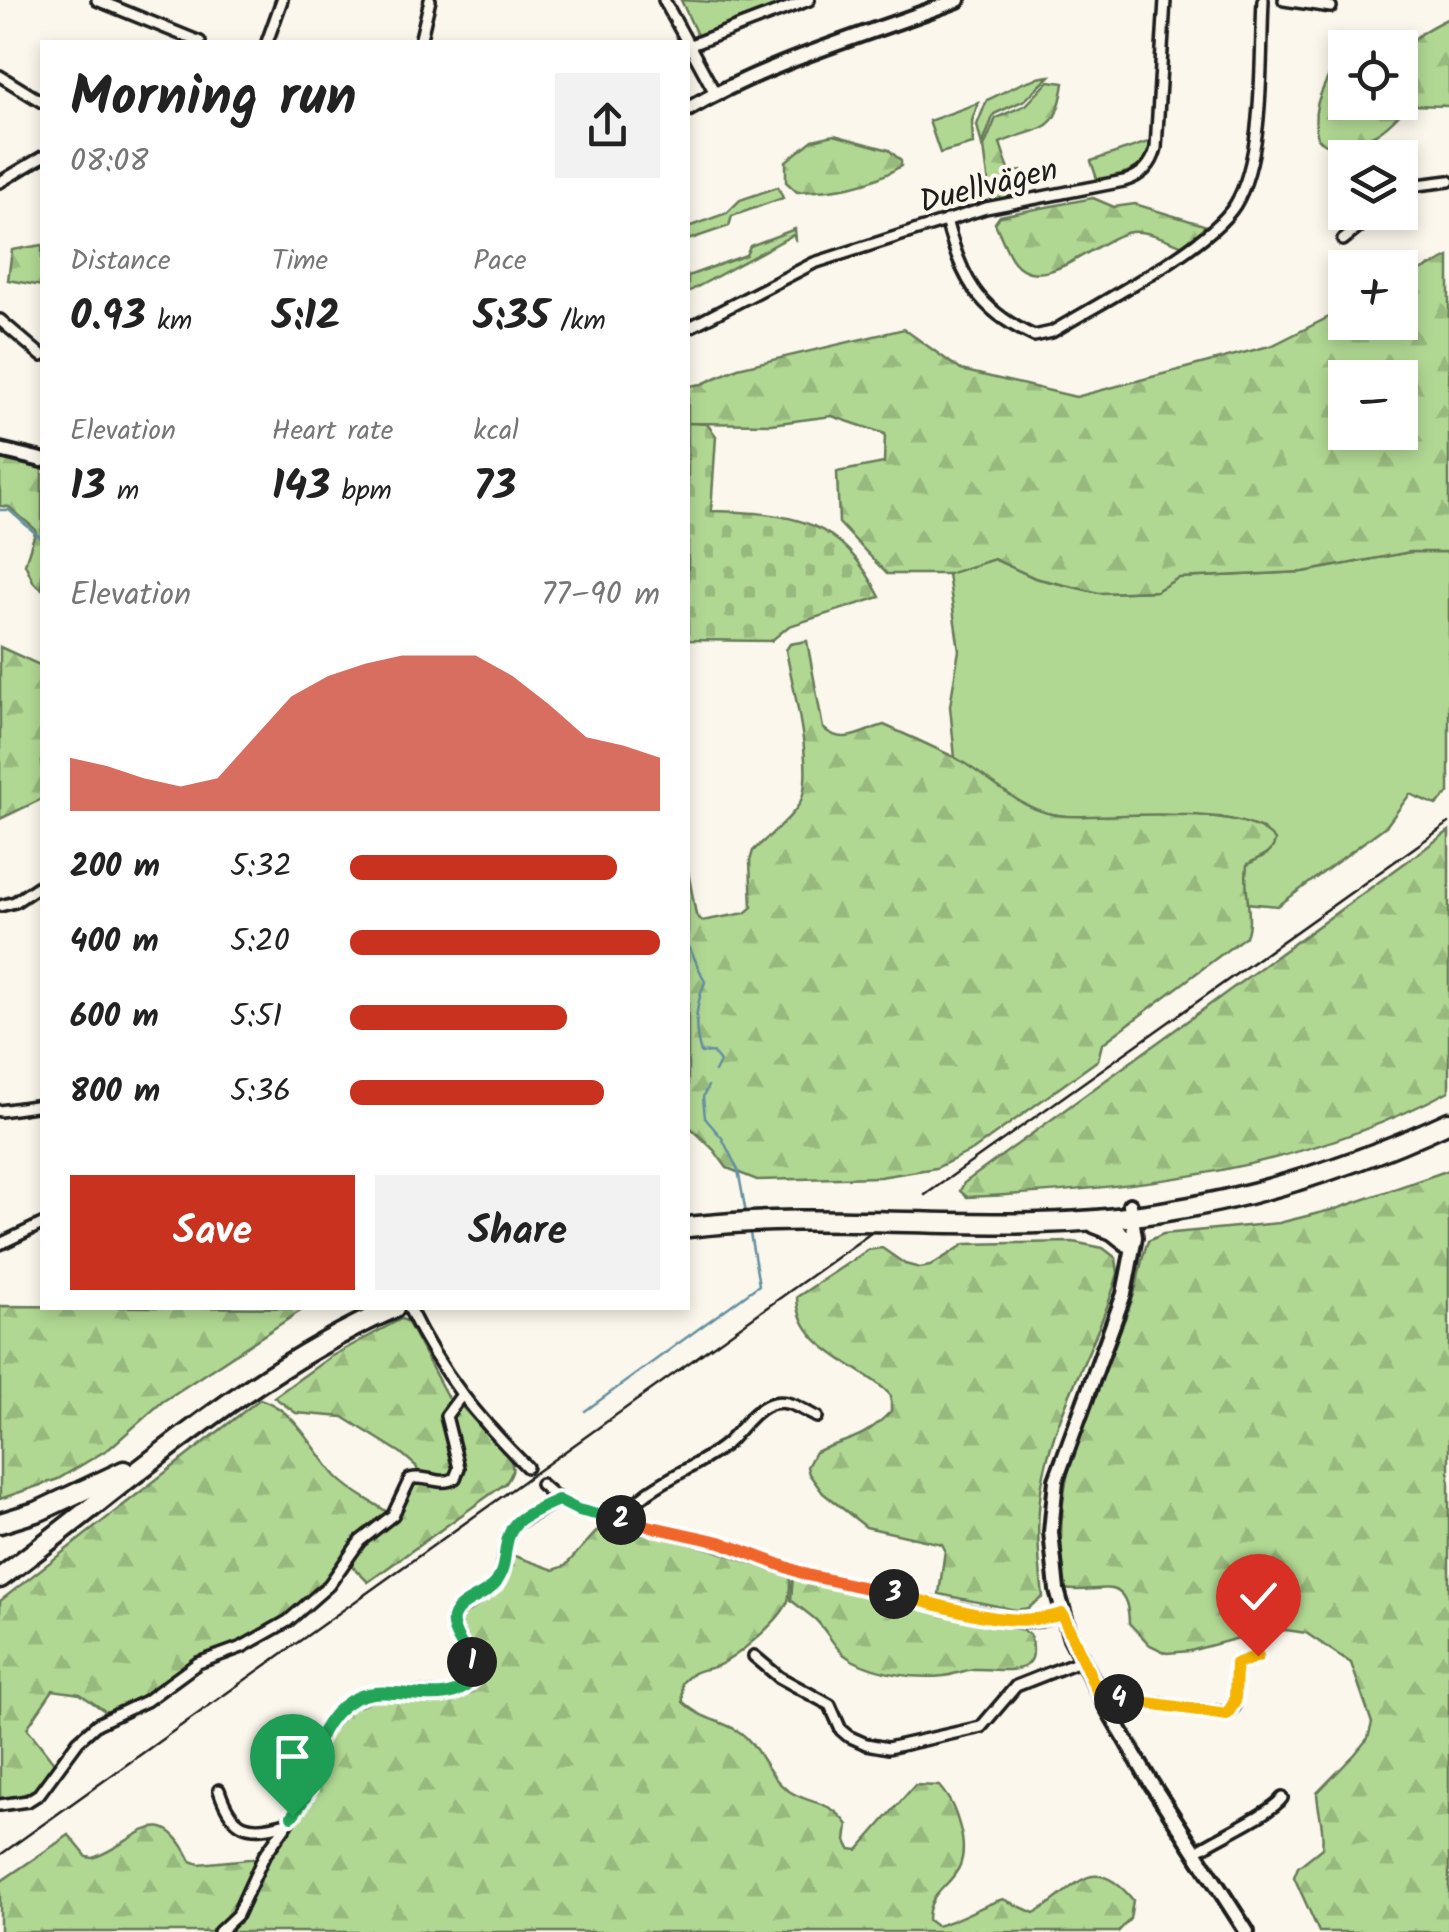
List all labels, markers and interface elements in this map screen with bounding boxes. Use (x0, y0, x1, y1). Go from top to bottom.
map controls (1328, 30, 1418, 450)
button: locate (1328, 30, 1418, 120)
text: Morning run (70, 56, 357, 143)
button: share (555, 73, 660, 178)
text: 08:08 (70, 137, 148, 188)
button: layers (1328, 140, 1418, 230)
street label: Duellvägen (914, 145, 1064, 229)
text: Distance (70, 239, 171, 284)
text: Time (272, 239, 328, 284)
text: Pace (473, 239, 527, 284)
button: + (1328, 250, 1418, 340)
text: 0.93 (70, 284, 146, 351)
text: 5:12 (272, 284, 340, 351)
text: 5:35 (473, 284, 549, 351)
text: km (146, 299, 192, 344)
text: /km (549, 299, 606, 344)
button: − (1328, 360, 1418, 450)
text: Elevation (70, 409, 176, 454)
text: Heart rate (272, 409, 393, 454)
text: kcal (473, 409, 519, 454)
text: 13 (70, 454, 106, 521)
text: 143 (272, 454, 330, 521)
text: 73 (473, 454, 516, 521)
text: m (106, 469, 139, 514)
text: bpm (330, 469, 392, 514)
text: Elevation (70, 570, 191, 621)
text: 77–90 m (541, 570, 660, 621)
text: 200 m (70, 842, 160, 893)
text: 5:32 (230, 842, 292, 893)
text: 400 m (70, 917, 159, 968)
text: 5:20 (230, 917, 290, 968)
text: 600 m (70, 992, 159, 1043)
text: 5:51 (230, 992, 282, 1043)
text: 800 m (70, 1067, 160, 1118)
text: 5:36 (230, 1067, 291, 1118)
button: Save (70, 1175, 355, 1290)
button: Share (375, 1175, 660, 1290)
pin: 2 (596, 1495, 646, 1545)
text: 2 (613, 1497, 629, 1542)
pin (1216, 1554, 1301, 1657)
pin: 3 (869, 1569, 919, 1619)
icon: check (1231, 1569, 1286, 1624)
text: 3 (886, 1571, 902, 1616)
pin: 1 (447, 1637, 497, 1687)
text: 1 (468, 1639, 476, 1684)
pin: 4 (1094, 1674, 1144, 1724)
text: 4 (1111, 1676, 1127, 1721)
pin (250, 1714, 335, 1817)
icon: arrive (265, 1729, 320, 1784)

